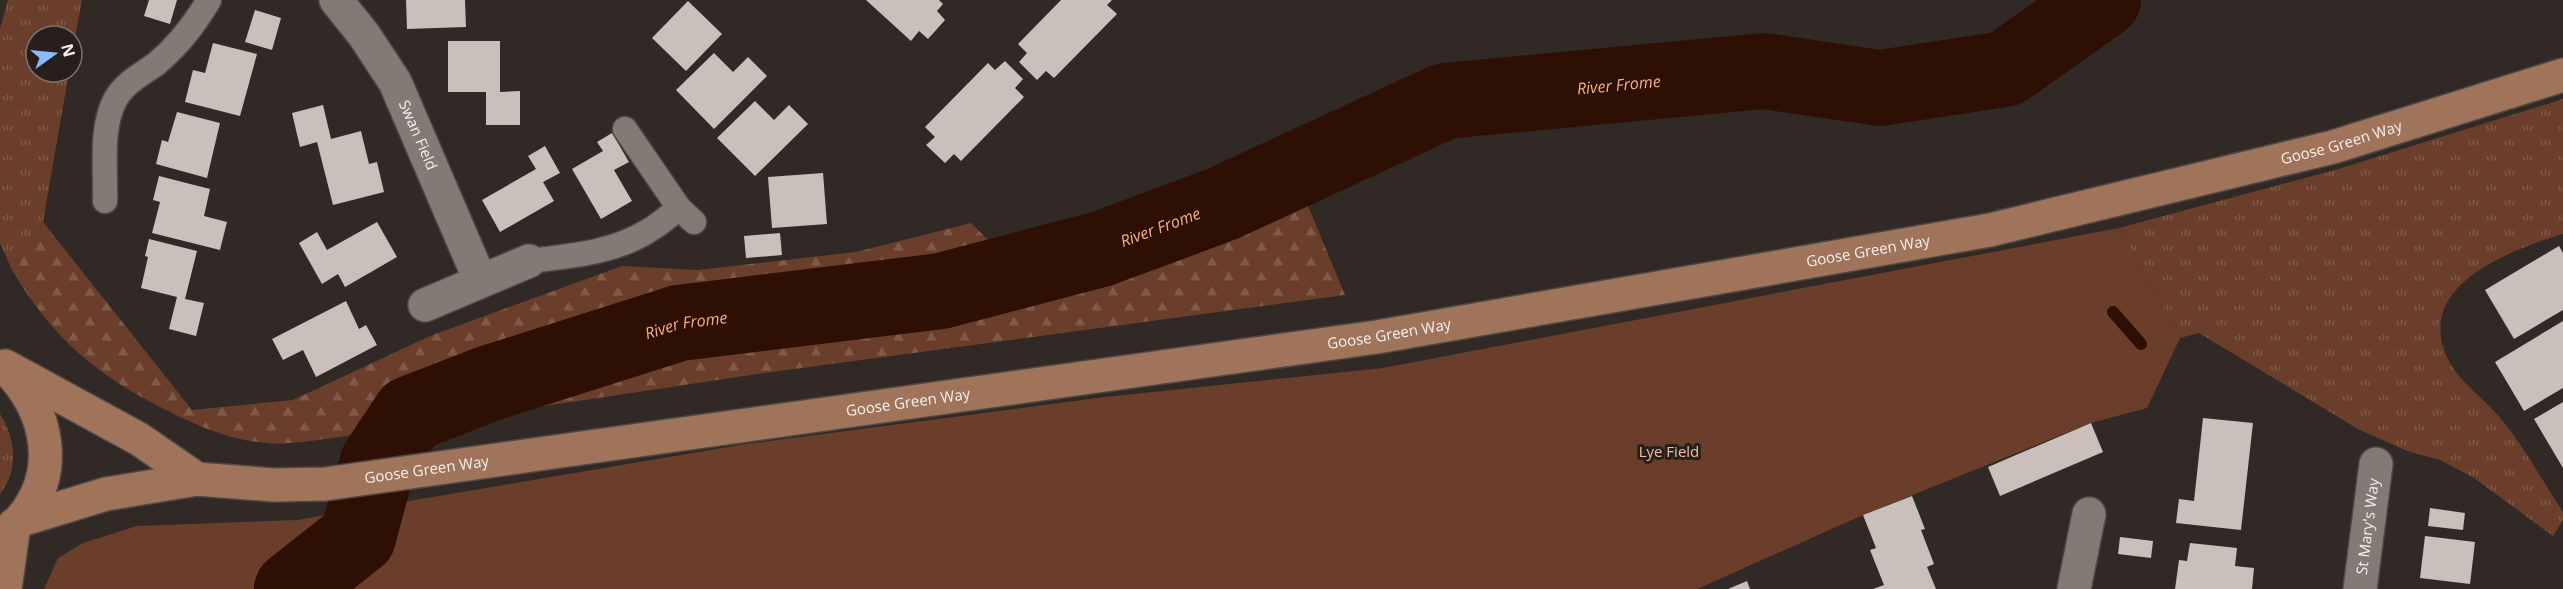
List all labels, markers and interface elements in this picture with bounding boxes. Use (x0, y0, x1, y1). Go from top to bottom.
north arrow (24, 24, 84, 84)
text: N (56, 41, 81, 59)
water label: River Frome (1576, 70, 1662, 100)
street label: Swan Field (395, 97, 443, 173)
street label: Goose Green Way (2279, 115, 2405, 168)
water label: River Frome (1117, 202, 1203, 252)
street label: Goose Green Way (1804, 230, 1932, 271)
water label: River Frome (642, 306, 729, 344)
street label: Goose Green Way (1326, 313, 1453, 353)
street label: Goose Green Way (844, 383, 972, 420)
park label: Lye Field (1639, 441, 1699, 461)
street label: Goose Green Way (363, 450, 490, 487)
street label: St Mary's Way (2351, 476, 2383, 576)

